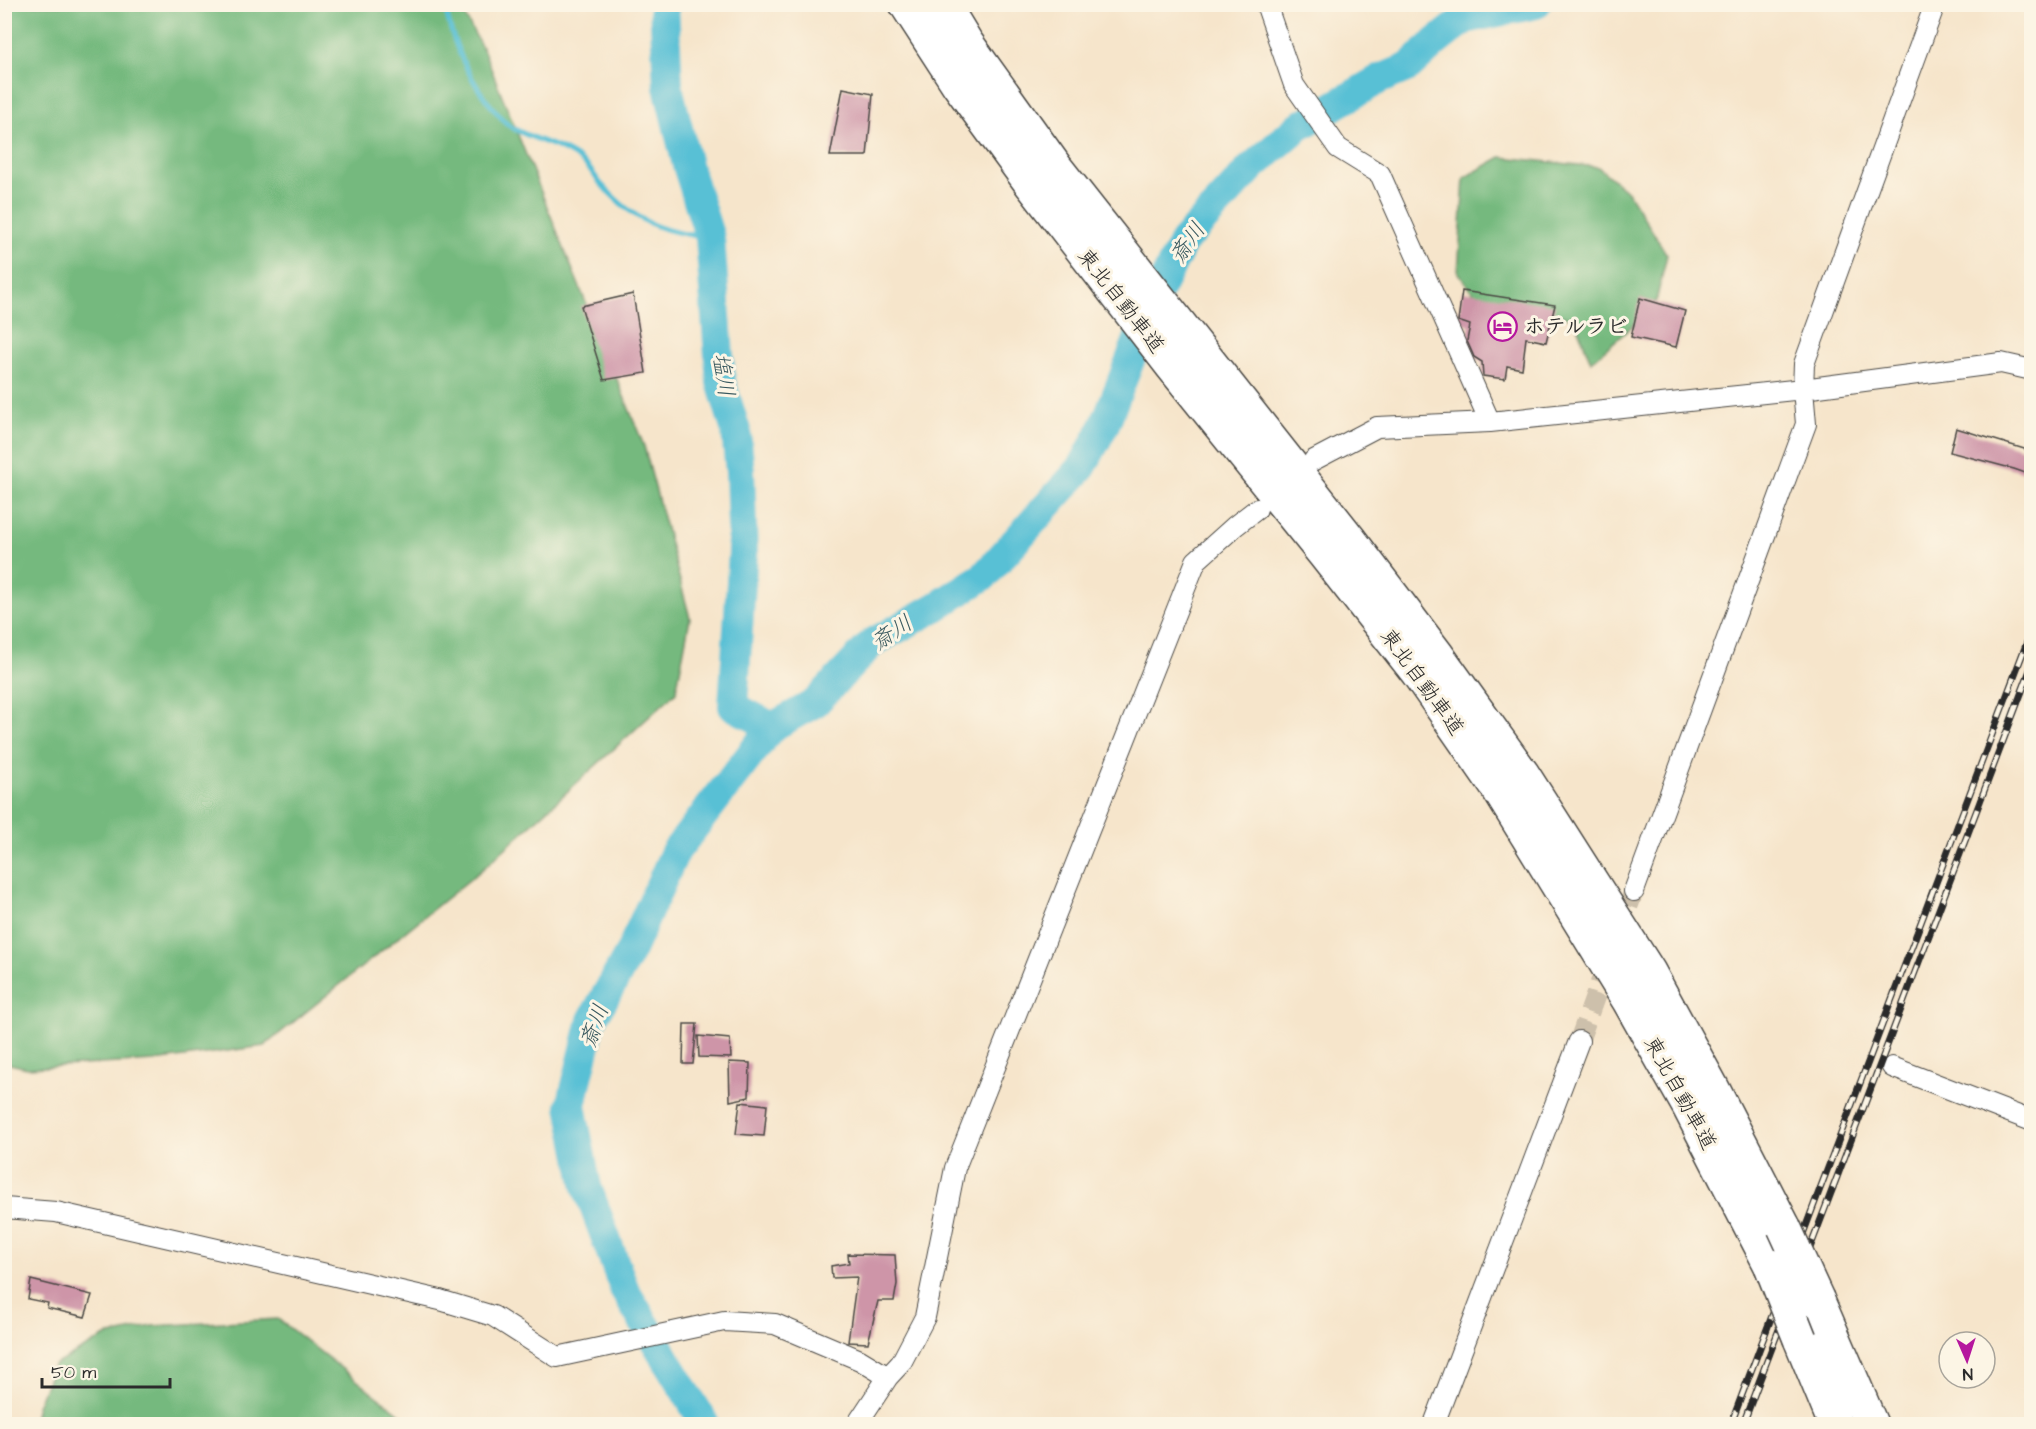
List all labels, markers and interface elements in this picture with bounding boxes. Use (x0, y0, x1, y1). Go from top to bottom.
water label: 斎川 (1163, 216, 1213, 270)
street label: 東北自動車道 (1071, 242, 1171, 360)
hotel icon: ホテルラビ (1487, 310, 1519, 342)
place label: ホテルラビ (1524, 312, 1628, 341)
water label: 塩川 (704, 351, 742, 399)
water label: 斎川 (865, 608, 919, 658)
street label: 東北自動車道 (1373, 623, 1471, 741)
water label: 斎川 (573, 1000, 617, 1052)
street label: 東北自動車道 (1637, 1031, 1723, 1155)
north arrow (1937, 1330, 1997, 1390)
scale bar (42, 1351, 170, 1389)
text: 50 m (51, 1360, 96, 1385)
text: N (1962, 1363, 1973, 1385)

